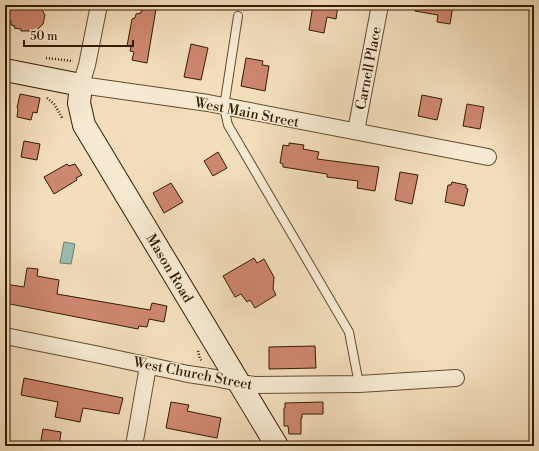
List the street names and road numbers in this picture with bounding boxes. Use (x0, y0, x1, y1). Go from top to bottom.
street label: Carnell Place (352, 25, 386, 111)
street label: West Main Street (192, 94, 301, 132)
street label: Mason Road (142, 231, 197, 306)
street label: West Church Street (131, 353, 254, 394)

